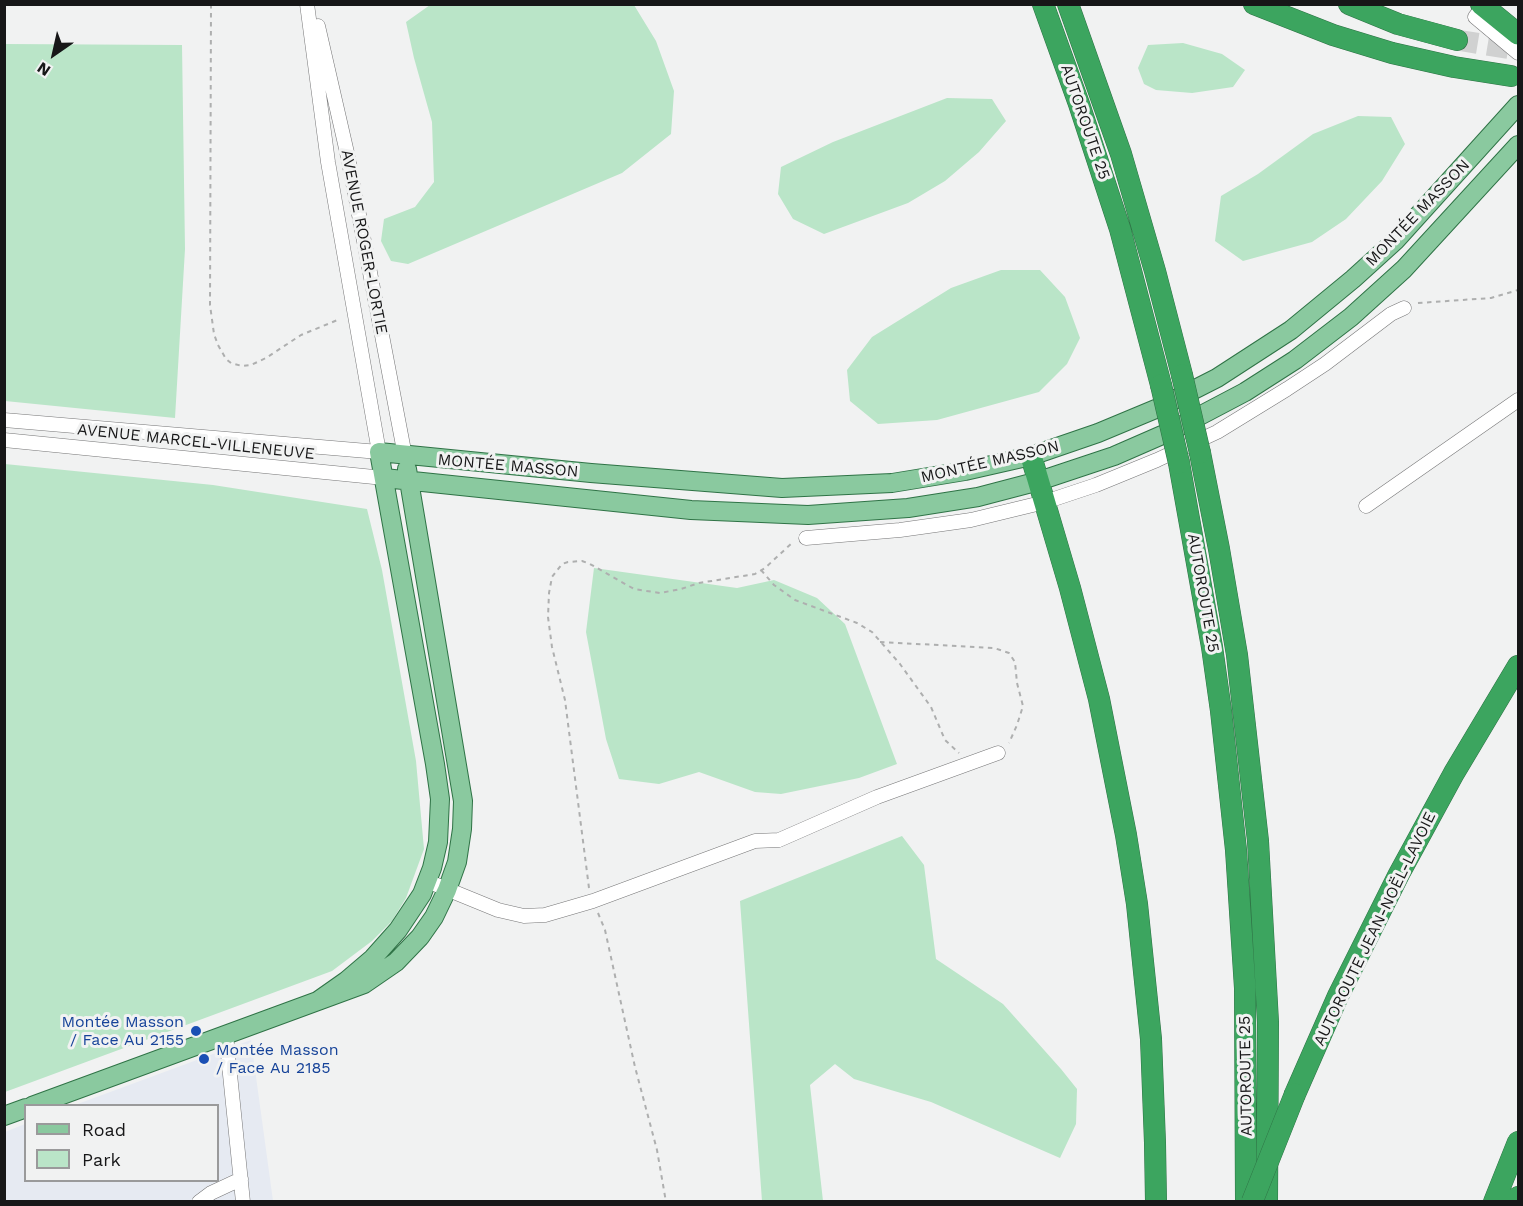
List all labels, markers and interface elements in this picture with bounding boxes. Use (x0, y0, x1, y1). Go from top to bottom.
north arrow (24, 24, 84, 84)
text: N (33, 58, 54, 81)
street label: AUTOROUTE 25 (1056, 62, 1114, 182)
street label: AVENUE ROGER-LORTIE (337, 148, 391, 336)
street label: MONTÉE MASSON (1362, 156, 1474, 270)
street label: AVENUE MARCEL-VILLENEUVE (76, 420, 316, 464)
street label: MONTÉE MASSON (919, 437, 1061, 487)
street label: MONTÉE MASSON (437, 450, 579, 482)
street label: AUTOROUTE 25 (1183, 532, 1223, 654)
street label: AUTOROUTE JEAN-NOËL-LAVOIE (1310, 809, 1440, 1049)
place label: Montée Masson / Face Au 2155 (61, 1012, 184, 1050)
street label: AUTOROUTE 25 (1235, 1016, 1257, 1136)
marker: Montée Masson / Face Au 2155 (189, 1024, 203, 1038)
place label: Montée Masson / Face Au 2185 (216, 1040, 339, 1078)
marker: Montée Masson / Face Au 2185 (197, 1052, 211, 1066)
legend (24, 1104, 219, 1182)
text: Road (82, 1119, 126, 1140)
text: Park (82, 1149, 121, 1170)

